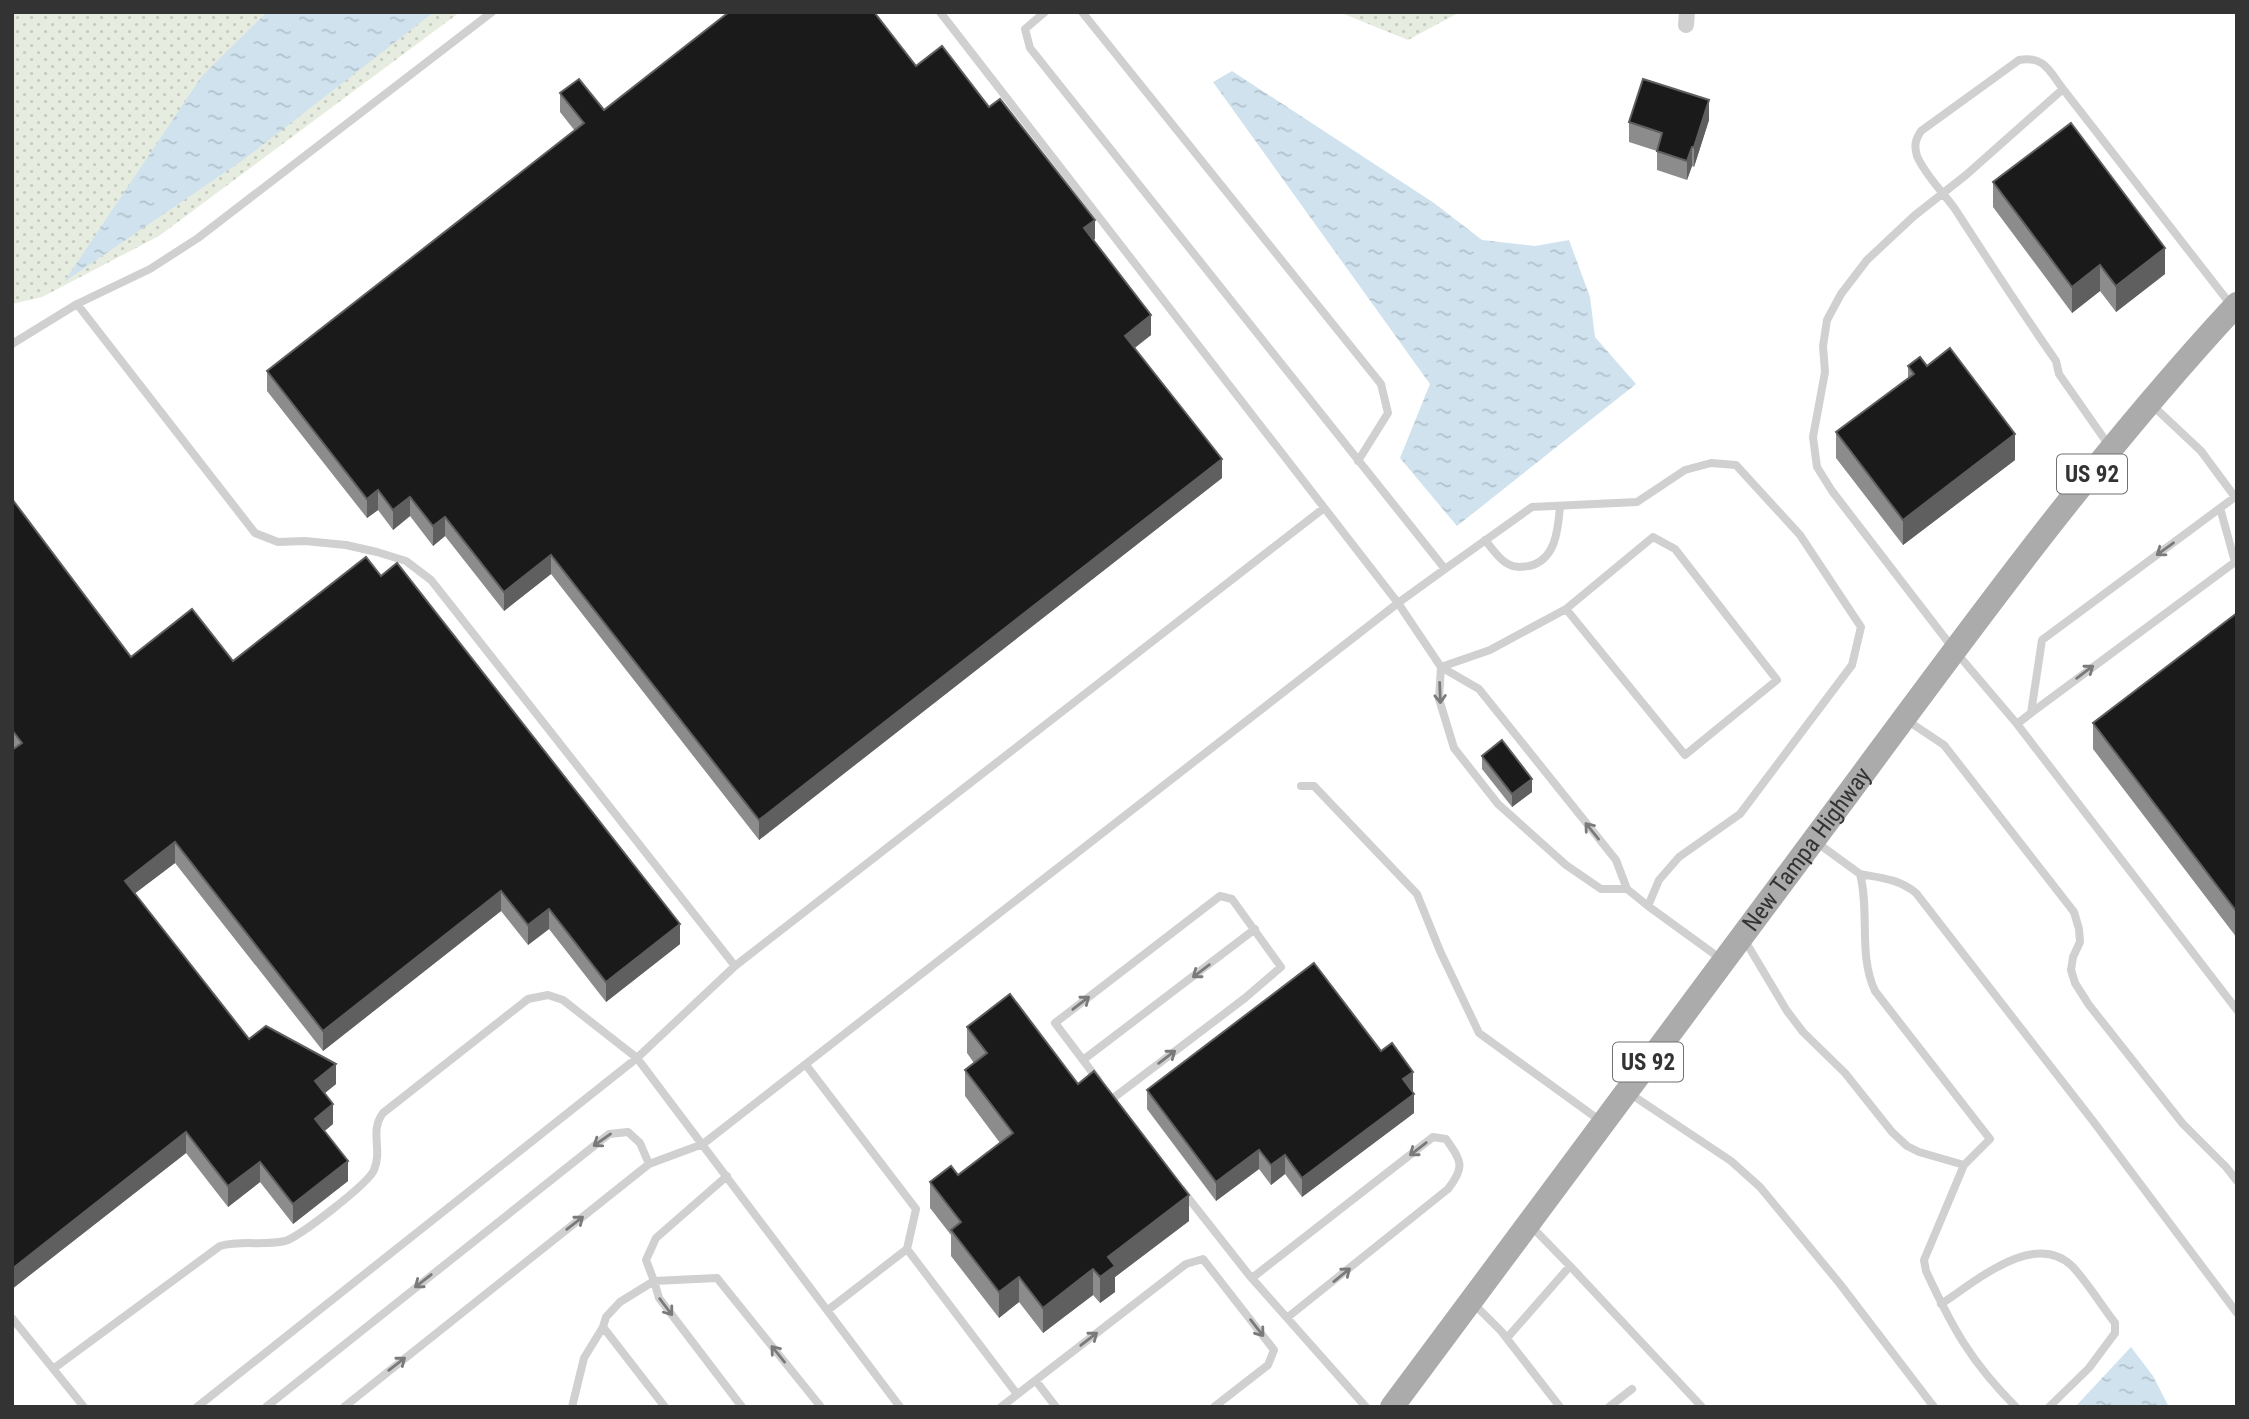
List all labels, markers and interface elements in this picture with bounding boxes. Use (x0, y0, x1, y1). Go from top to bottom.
road number: US 92 (2057, 454, 2127, 494)
one-way arrow (2156, 542, 2175, 556)
one-way arrow (2075, 665, 2094, 679)
one-way arrow (1434, 681, 1447, 704)
street label: New Tampa Highway (1737, 762, 1877, 937)
one-way arrow (1584, 822, 1600, 840)
one-way arrow (1192, 963, 1211, 978)
one-way arrow (1072, 995, 1090, 1010)
road number: US 92 (1613, 1042, 1683, 1082)
one-way arrow (1157, 1050, 1175, 1065)
one-way arrow (593, 1133, 612, 1147)
one-way arrow (1409, 1142, 1427, 1157)
one-way arrow (566, 1215, 584, 1230)
one-way arrow (1332, 1267, 1350, 1282)
one-way arrow (415, 1273, 433, 1289)
one-way arrow (659, 1297, 674, 1316)
one-way arrow (1250, 1318, 1265, 1336)
one-way arrow (1080, 1331, 1098, 1346)
one-way arrow (770, 1345, 785, 1363)
one-way arrow (387, 1357, 406, 1372)

